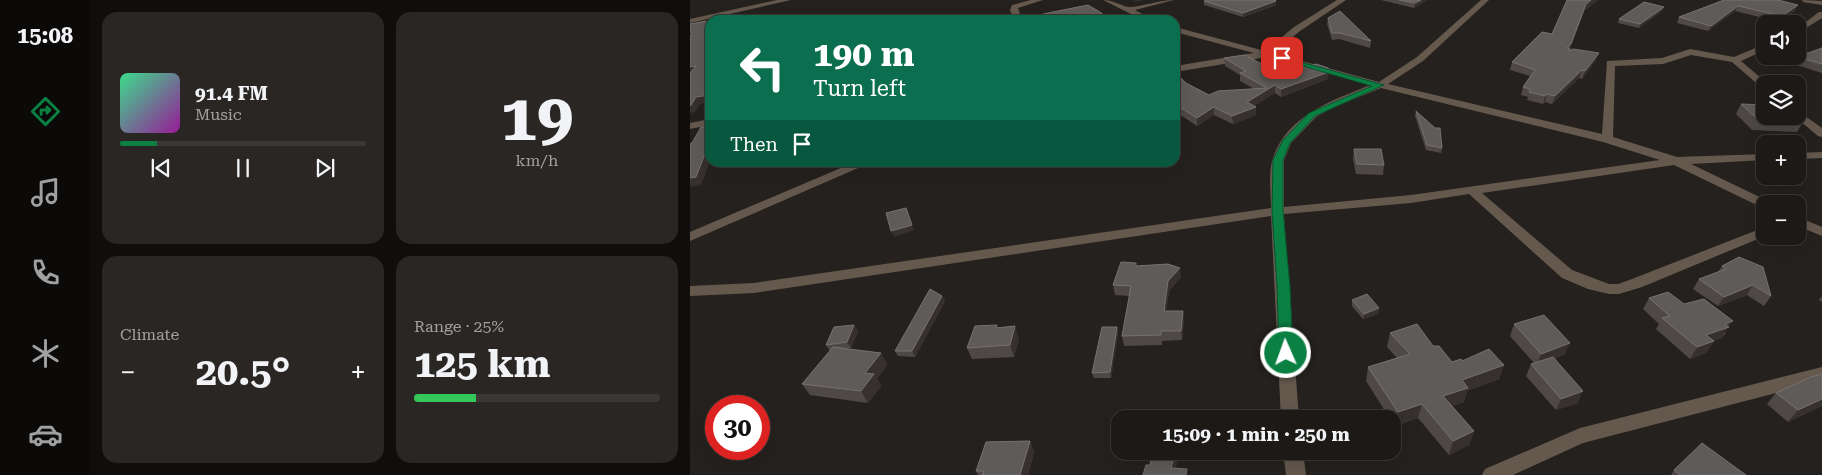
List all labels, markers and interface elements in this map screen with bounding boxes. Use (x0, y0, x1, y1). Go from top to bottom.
map controls (1756, 15, 1806, 245)
button: sound (1756, 15, 1806, 65)
text: 15:08 (17, 23, 73, 48)
text: 190 m (813, 34, 914, 75)
icon: left (730, 35, 795, 100)
pin (1261, 37, 1303, 79)
icon: arrive (1268, 44, 1296, 72)
button: layers (1756, 75, 1806, 125)
text: Turn left (813, 76, 906, 101)
text: 19 (501, 80, 573, 156)
text: 91.4 FM (195, 82, 268, 105)
icon: directions (28, 94, 63, 129)
text: Music (195, 105, 242, 124)
icon: arrive (788, 130, 816, 158)
text: Then (730, 133, 778, 156)
button: + (1756, 135, 1806, 185)
text: km/h (516, 151, 558, 170)
icon: previous (147, 154, 175, 182)
icon: pause (229, 154, 257, 182)
icon: next (311, 154, 339, 182)
icon: music (28, 175, 63, 210)
button: − (1756, 195, 1806, 245)
icon: phone (28, 255, 63, 290)
text: Range · 25% (414, 317, 504, 336)
text: Climate (120, 325, 179, 344)
position arrow (1259, 326, 1311, 378)
icon: climate (28, 336, 63, 371)
text: 125 km (414, 342, 550, 386)
text: 20.5° (196, 350, 290, 394)
text: − (120, 356, 136, 389)
text: + (350, 356, 366, 389)
speed limit sign: 30 (705, 395, 770, 460)
icon: car (28, 417, 63, 452)
text: 15:09 · 1 min · 250 m (1162, 423, 1350, 446)

